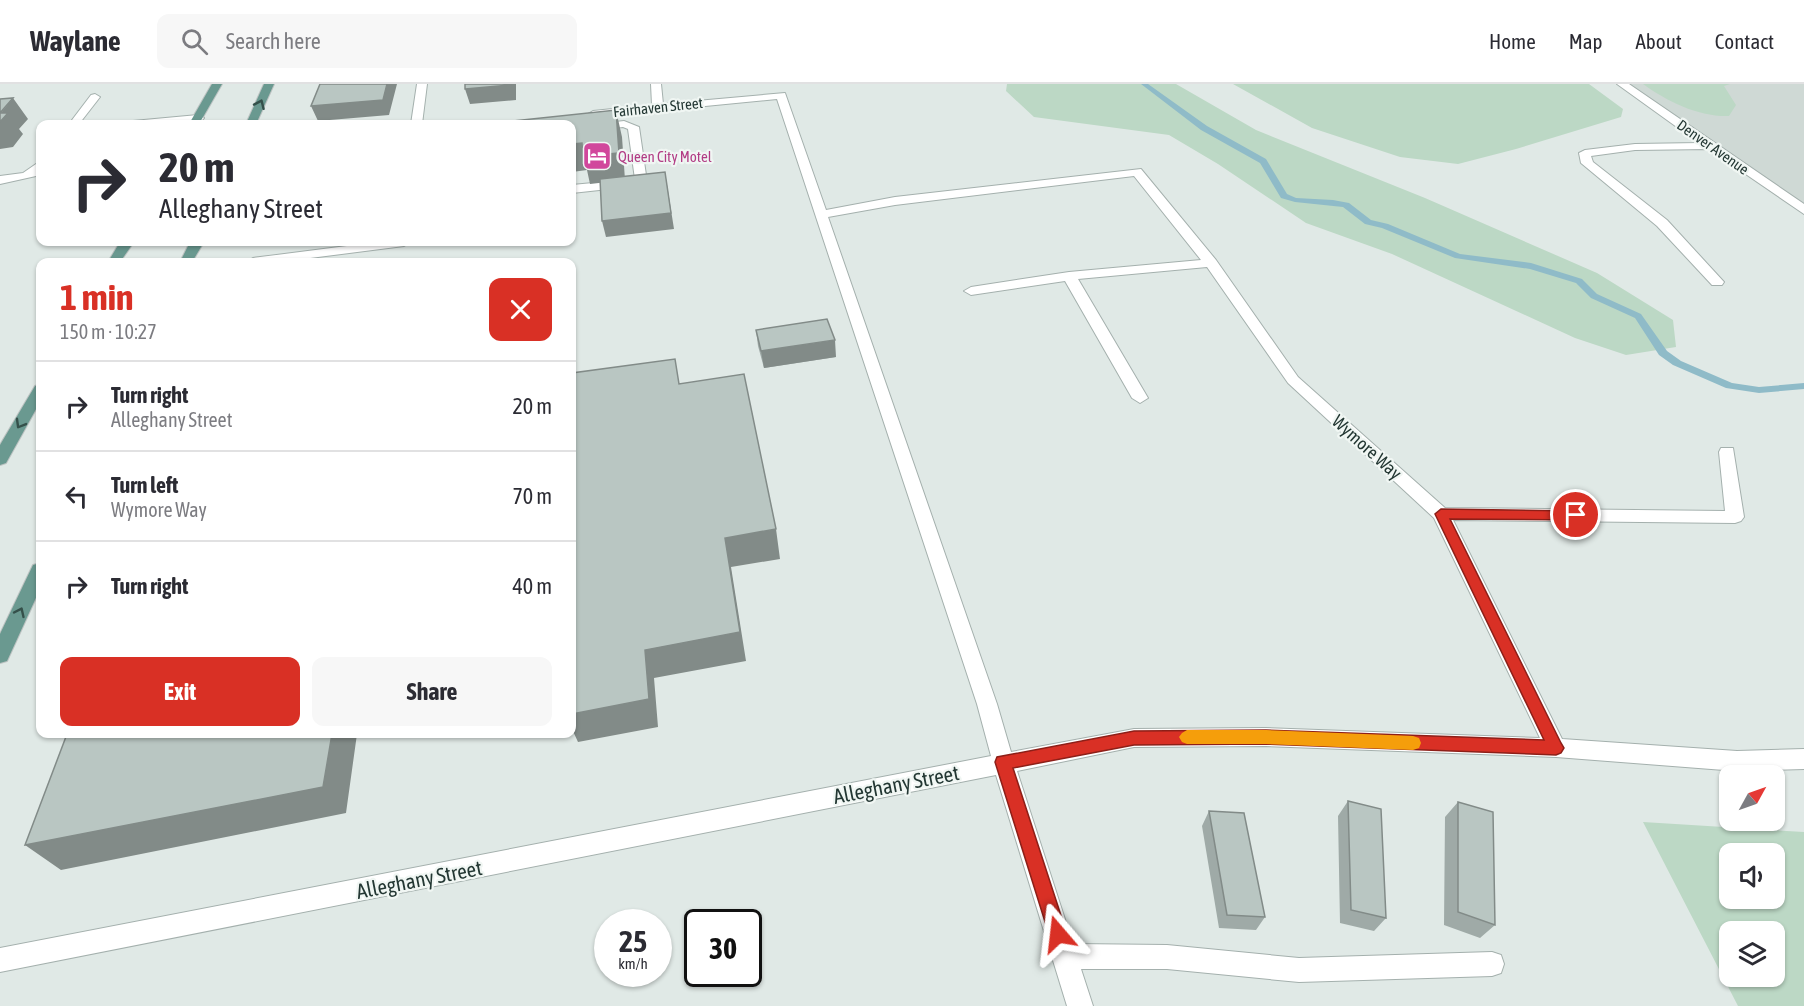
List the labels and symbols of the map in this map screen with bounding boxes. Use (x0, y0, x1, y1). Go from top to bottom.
street label: Fairhaven Street (612, 94, 704, 120)
one-way arrow (253, 100, 265, 111)
street label: Denver Avenue (1674, 116, 1752, 178)
hotel icon: Queen City Motel (581, 140, 613, 172)
place label: Queen City Motel (618, 148, 712, 165)
street label: Wymore Way (1328, 410, 1406, 484)
one-way arrow (16, 418, 28, 428)
pin (1550, 489, 1601, 540)
one-way arrow (13, 608, 25, 619)
street label: Alleghany Street (831, 760, 961, 808)
north arrow (1719, 765, 1785, 831)
street label: Alleghany Street (354, 855, 484, 903)
position arrow (1026, 902, 1090, 966)
speed limit sign: 30 (684, 909, 762, 987)

